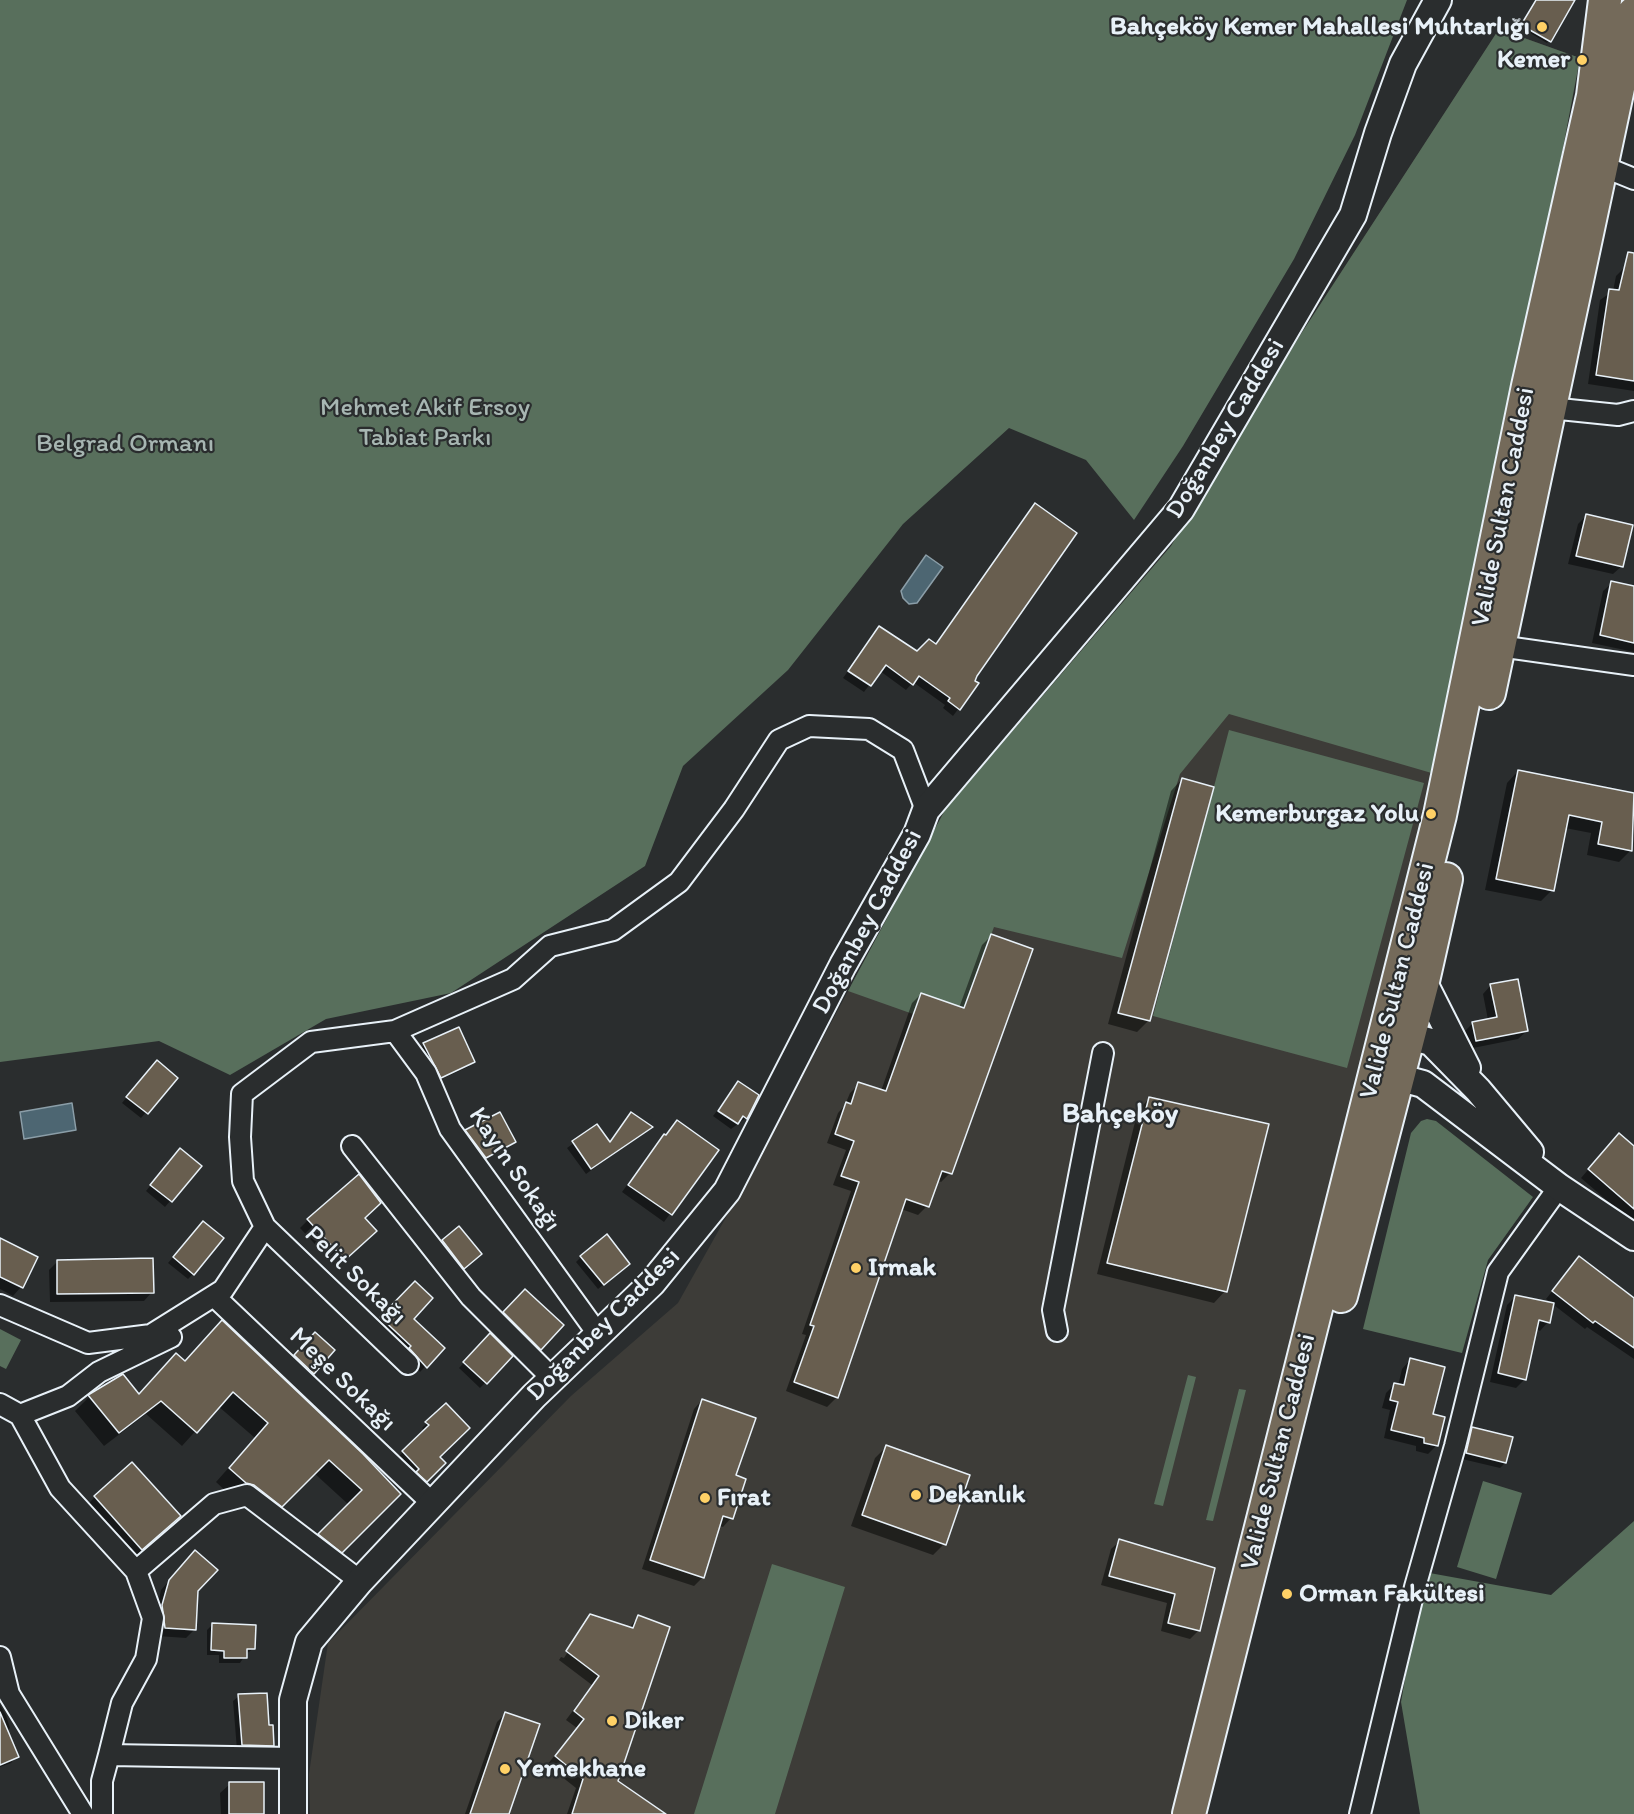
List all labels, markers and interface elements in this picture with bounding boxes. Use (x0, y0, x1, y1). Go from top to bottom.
place label: Bahçeköy Kemer Mahallesi Muhtarlığı (1110, 11, 1530, 43)
marker: Bahçeköy Kemer Mahallesi Muhtarlığı (1535, 20, 1549, 34)
place label: Kemer (1497, 44, 1570, 76)
marker: Kemer (1575, 53, 1589, 67)
street label: Doğanbey Caddesi (1160, 333, 1292, 525)
street label: Valide Sultan Caddesi (1466, 385, 1542, 629)
park label: Mehmet Akif Ersoy Tabiat Parkı (320, 392, 530, 454)
park label: Belgrad Ormanı (36, 428, 214, 460)
place label: Kemerburgaz Yolu (1215, 798, 1419, 830)
marker: Kemerburgaz Yolu (1424, 807, 1438, 821)
street label: Doğanbey Caddesi (806, 824, 930, 1020)
street label: Valide Sultan Caddesi (1354, 859, 1442, 1103)
district label: Bahçeköy (1062, 1098, 1178, 1132)
street label: Kayın Sokağı (461, 1102, 567, 1238)
street label: Pelit Sokağı (297, 1220, 413, 1332)
street label: Doğanbey Caddesi (521, 1242, 687, 1408)
place label: Irmak (868, 1252, 936, 1284)
marker: Irmak (849, 1261, 863, 1275)
street label: Meşe Sokağı (282, 1321, 402, 1439)
street label: Valide Sultan Caddesi (1235, 1330, 1323, 1574)
place label: Dekanlık (928, 1479, 1025, 1511)
place label: Fırat (717, 1482, 770, 1514)
marker: Dekanlık (909, 1488, 923, 1502)
marker: Fırat (698, 1491, 712, 1505)
place label: Orman Fakültesi (1299, 1578, 1485, 1610)
marker: Orman Fakültesi (1280, 1587, 1294, 1601)
place label: Diker (624, 1705, 683, 1737)
marker: Diker (605, 1714, 619, 1728)
place label: Yemekhane (517, 1753, 646, 1785)
marker: Yemekhane (498, 1762, 512, 1776)

